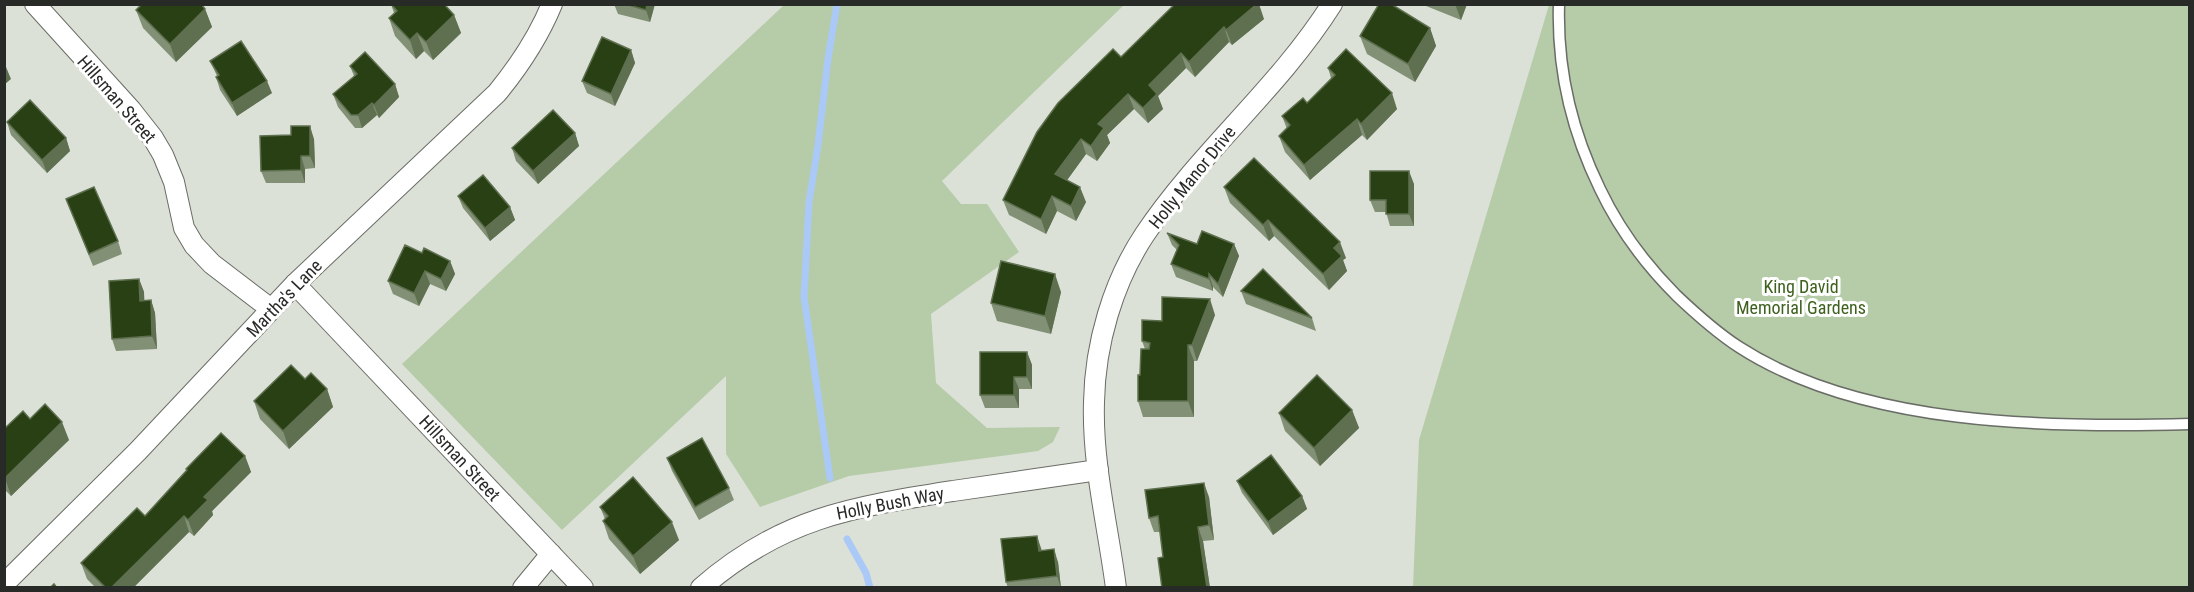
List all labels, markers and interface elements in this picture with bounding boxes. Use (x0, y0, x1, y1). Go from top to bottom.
street label: Hillsman Street (73, 51, 161, 147)
street label: Holly Manor Drive (1144, 122, 1240, 232)
street label: Martha's Lane (242, 255, 326, 341)
park label: King David Memorial Gardens (1736, 276, 1866, 318)
street label: Hillsman Street (415, 411, 505, 505)
street label: Holly Bush Way (834, 482, 946, 524)

